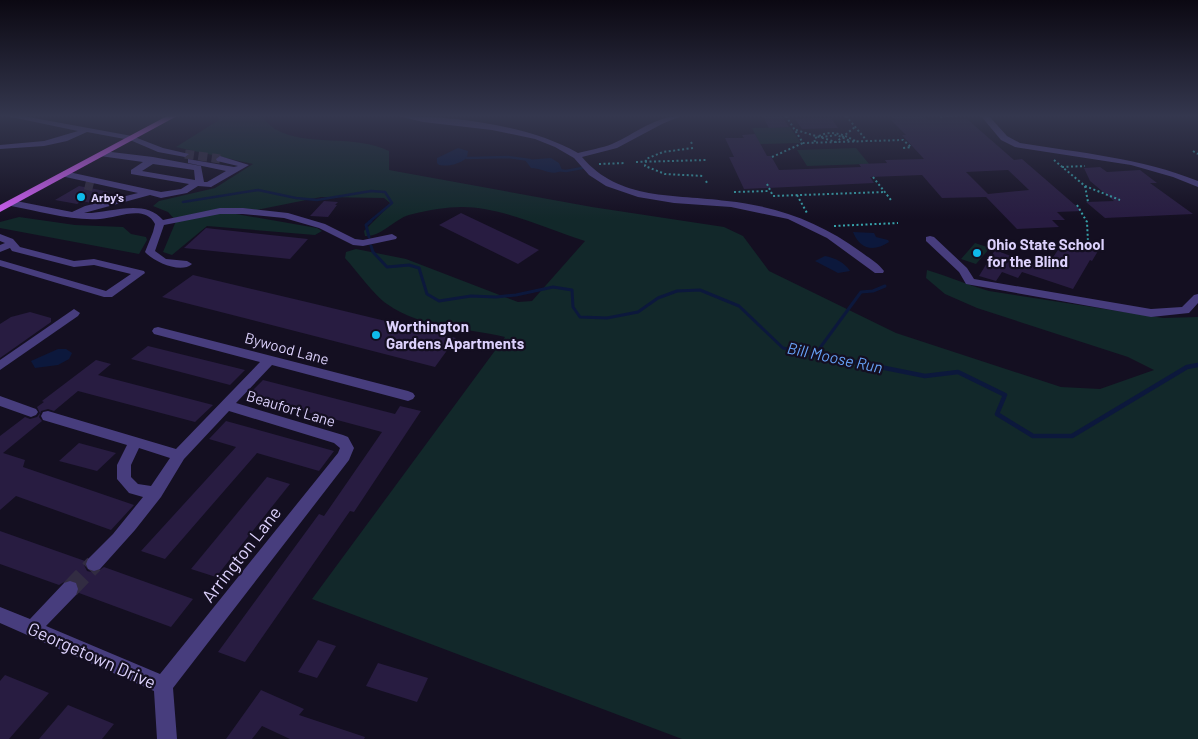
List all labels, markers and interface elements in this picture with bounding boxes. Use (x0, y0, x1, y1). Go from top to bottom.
place label: Arby's (91, 190, 124, 204)
marker: Arby's (75, 191, 87, 203)
place label: Ohio State School for the Blind (987, 235, 1104, 270)
marker: Ohio State School for the Blind (971, 247, 983, 259)
place label: Worthington Gardens Apartments (386, 317, 525, 352)
street label: Bywood Lane (243, 328, 331, 368)
marker: Worthington Gardens Apartments (370, 329, 382, 341)
water label: Bill Moose Run (786, 338, 884, 376)
street label: Beaufort Lane (244, 386, 338, 430)
street label: Arrington Lane (197, 502, 285, 606)
street label: Georgetown Drive (24, 617, 160, 693)

